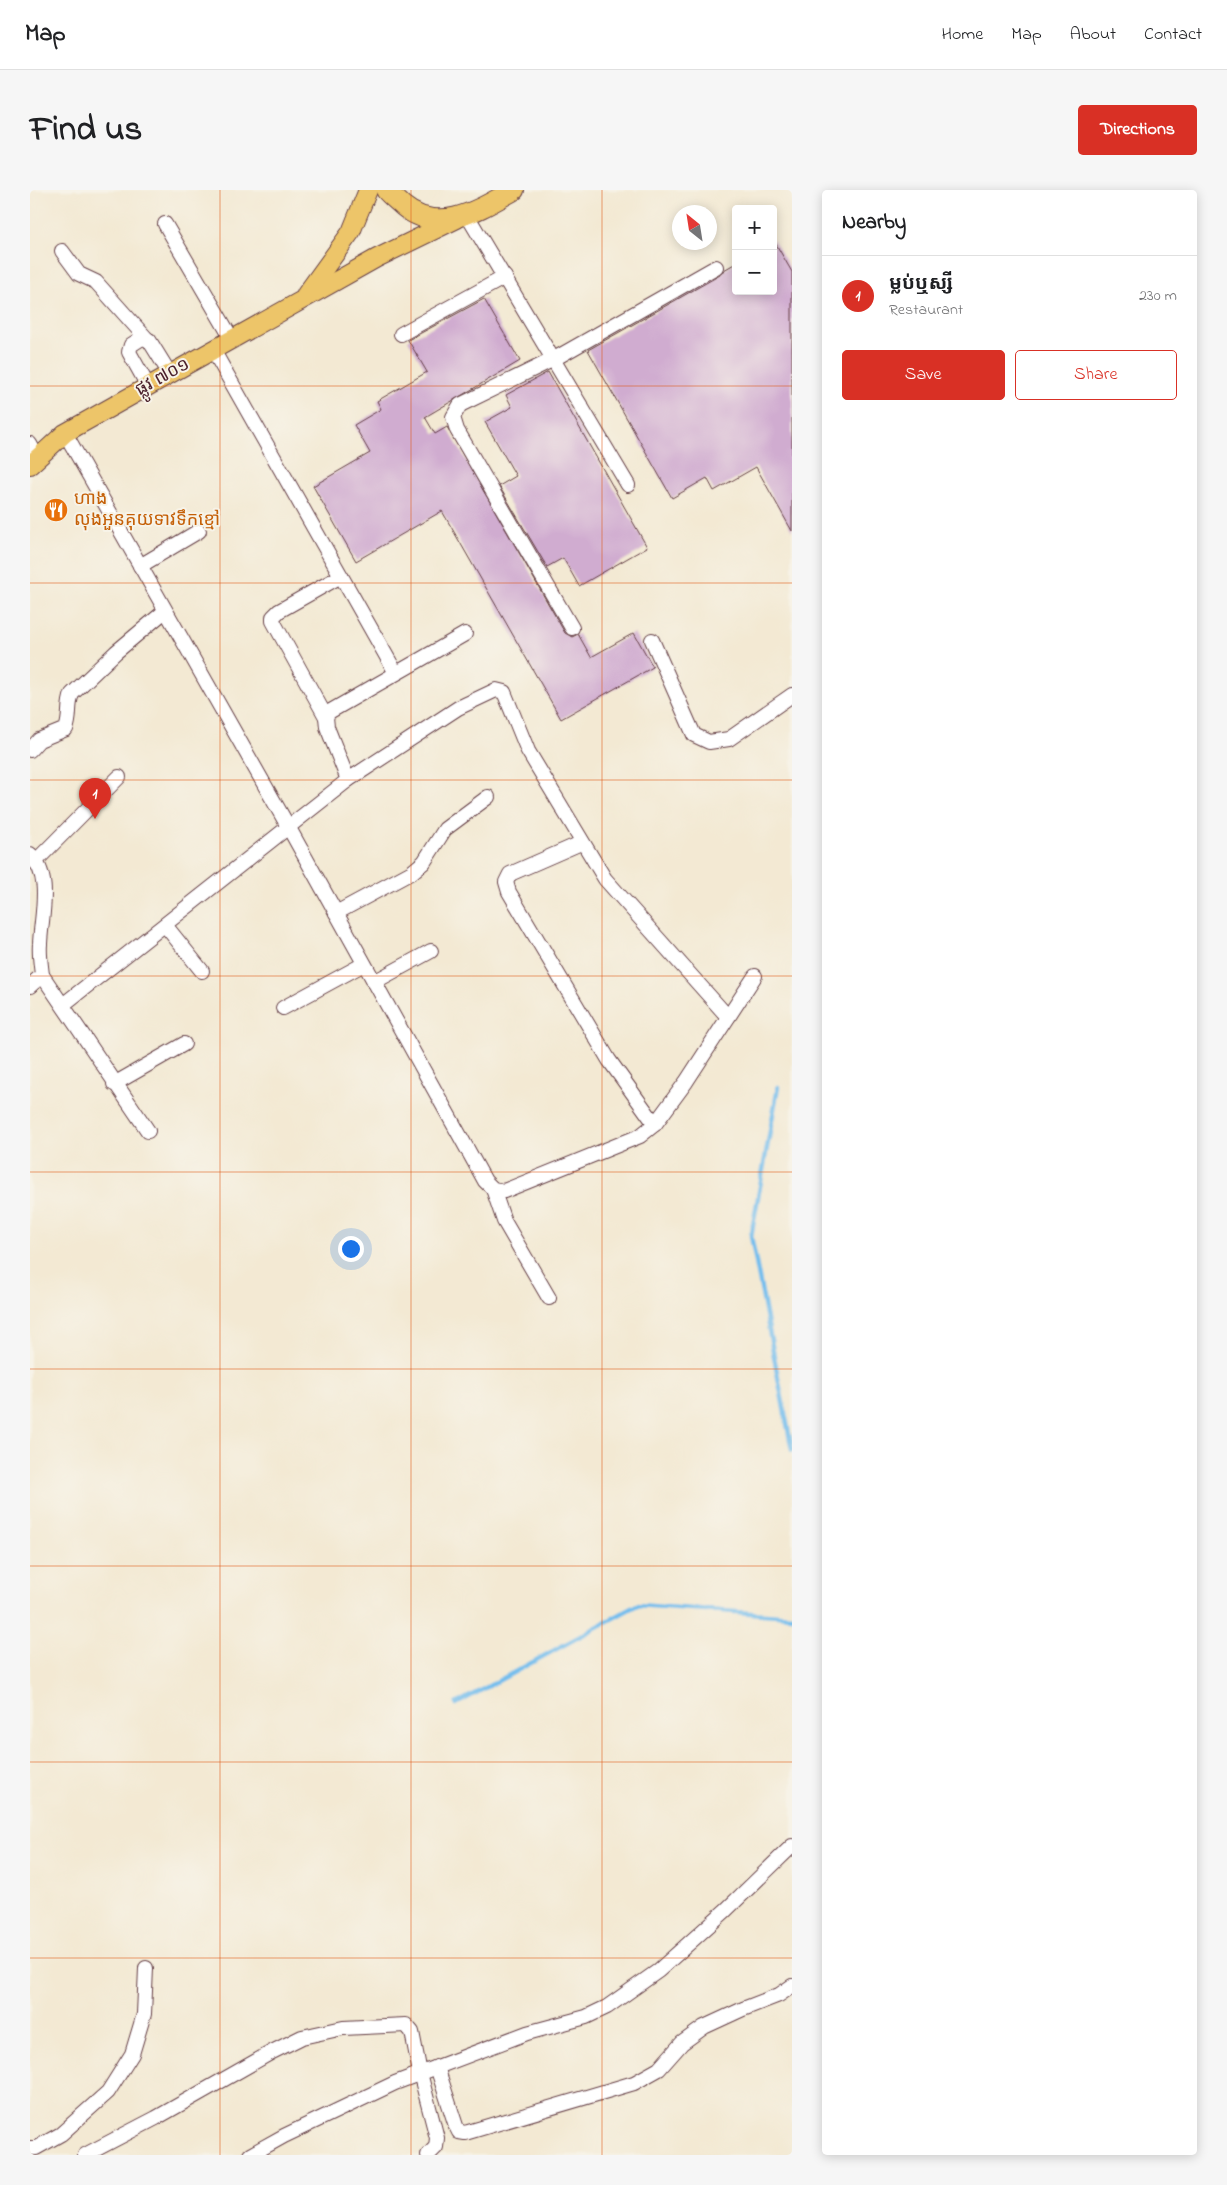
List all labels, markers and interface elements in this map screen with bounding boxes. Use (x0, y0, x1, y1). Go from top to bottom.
text: Map (25, 17, 66, 52)
text: Home (942, 22, 983, 48)
text: Map (1011, 22, 1042, 48)
text: About (1070, 22, 1116, 48)
text: Contact (1144, 22, 1202, 48)
text: Find us (30, 105, 142, 156)
button: Directions (1078, 105, 1197, 155)
north arrow (672, 205, 717, 250)
map controls (732, 205, 777, 295)
button: + (732, 205, 777, 250)
text: Nearby (842, 208, 906, 238)
button: − (732, 250, 777, 295)
text: ម្លប់ឬស្សី (889, 271, 953, 298)
text: 1 (855, 284, 861, 308)
text: 230 m (1139, 284, 1177, 308)
text: Restaurant (889, 298, 963, 322)
button: Save (842, 350, 1005, 400)
button: Share (1015, 350, 1177, 400)
street label: ផ្លូវ ៧០១ (131, 352, 196, 405)
place label: ហាង លុងអួនគុយទាវទឹកខ្មៅ (74, 487, 220, 534)
restaurant icon: ហាង លុងអួនគុយទាវទឹកខ្មៅ (43, 497, 69, 523)
pin: 1 (79, 778, 111, 819)
your location (338, 1236, 364, 1262)

